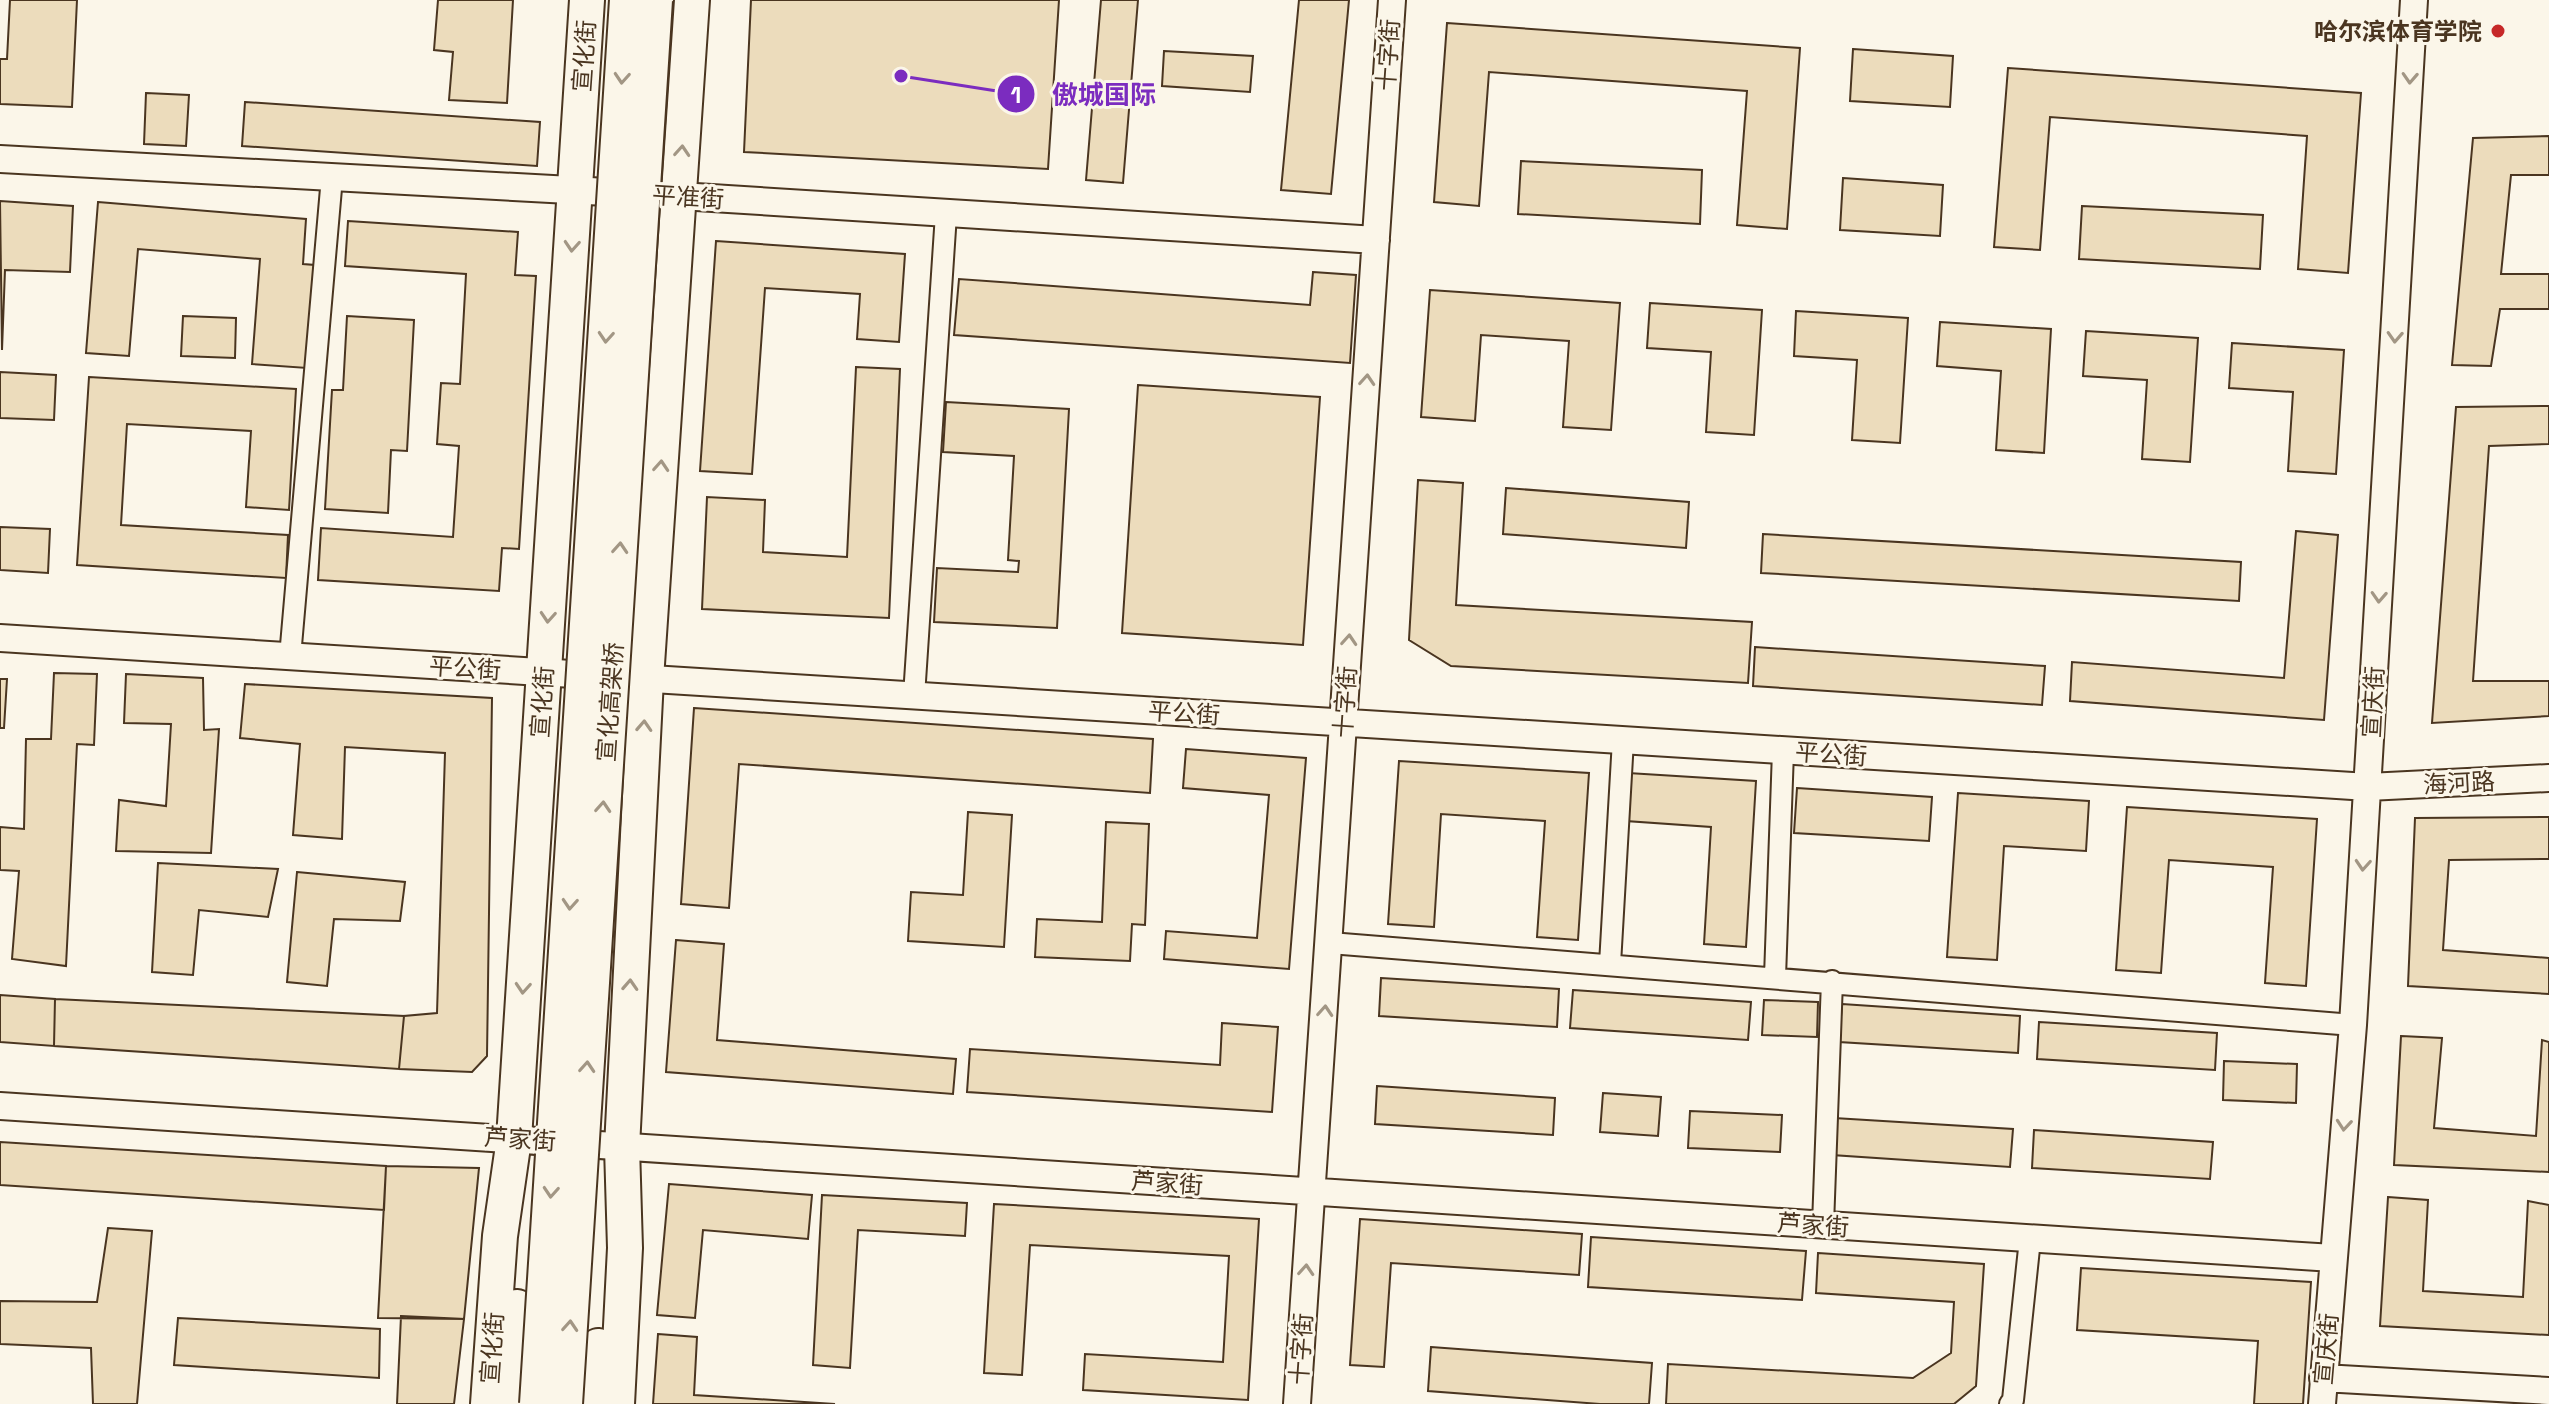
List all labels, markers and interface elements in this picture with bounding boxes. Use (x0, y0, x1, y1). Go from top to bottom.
place label: 哈尔滨体育学院 (2314, 16, 2482, 47)
street label: 十字街 (1370, 18, 1406, 92)
street label: 宣化街 (566, 19, 602, 93)
marker: 哈尔滨体育学院 (2489, 22, 2507, 40)
callout: 傲城国际 (996, 69, 1172, 119)
one-way arrow (614, 72, 631, 85)
one-way arrow (2402, 72, 2419, 85)
text: 傲城国际 (1052, 78, 1156, 112)
text: 1 (1011, 79, 1021, 110)
one-way arrow (674, 144, 691, 157)
street label: 平准街 (651, 179, 725, 215)
one-way arrow (564, 239, 581, 252)
one-way arrow (597, 331, 614, 344)
one-way arrow (2386, 331, 2403, 344)
one-way arrow (1358, 373, 1375, 386)
one-way arrow (652, 459, 669, 472)
one-way arrow (611, 541, 628, 554)
one-way arrow (2371, 591, 2388, 604)
one-way arrow (539, 611, 556, 624)
one-way arrow (1340, 633, 1357, 646)
street label: 宣化高架桥 (590, 641, 630, 763)
street label: 平公街 (428, 650, 502, 686)
street label: 宣化街 (524, 665, 560, 739)
street label: 十字街 (1327, 665, 1363, 739)
street label: 宣庆街 (2356, 665, 2390, 739)
street label: 平公街 (1147, 695, 1221, 731)
one-way arrow (635, 719, 652, 732)
street label: 平公街 (1794, 736, 1868, 772)
street label: 海河路 (2422, 766, 2496, 800)
one-way arrow (595, 800, 612, 813)
one-way arrow (2355, 859, 2372, 872)
one-way arrow (561, 898, 578, 911)
one-way arrow (621, 978, 638, 991)
one-way arrow (515, 982, 532, 995)
one-way arrow (1316, 1004, 1333, 1017)
one-way arrow (578, 1060, 595, 1073)
one-way arrow (2336, 1118, 2353, 1131)
street label: 芦家街 (483, 1121, 557, 1157)
street label: 芦家街 (1130, 1165, 1204, 1201)
one-way arrow (543, 1186, 560, 1199)
street label: 芦家街 (1776, 1207, 1850, 1243)
one-way arrow (1297, 1263, 1314, 1276)
street label: 宣化街 (474, 1311, 510, 1385)
street label: 十字街 (1283, 1312, 1319, 1386)
street label: 宣庆街 (2307, 1312, 2345, 1386)
one-way arrow (561, 1319, 578, 1332)

